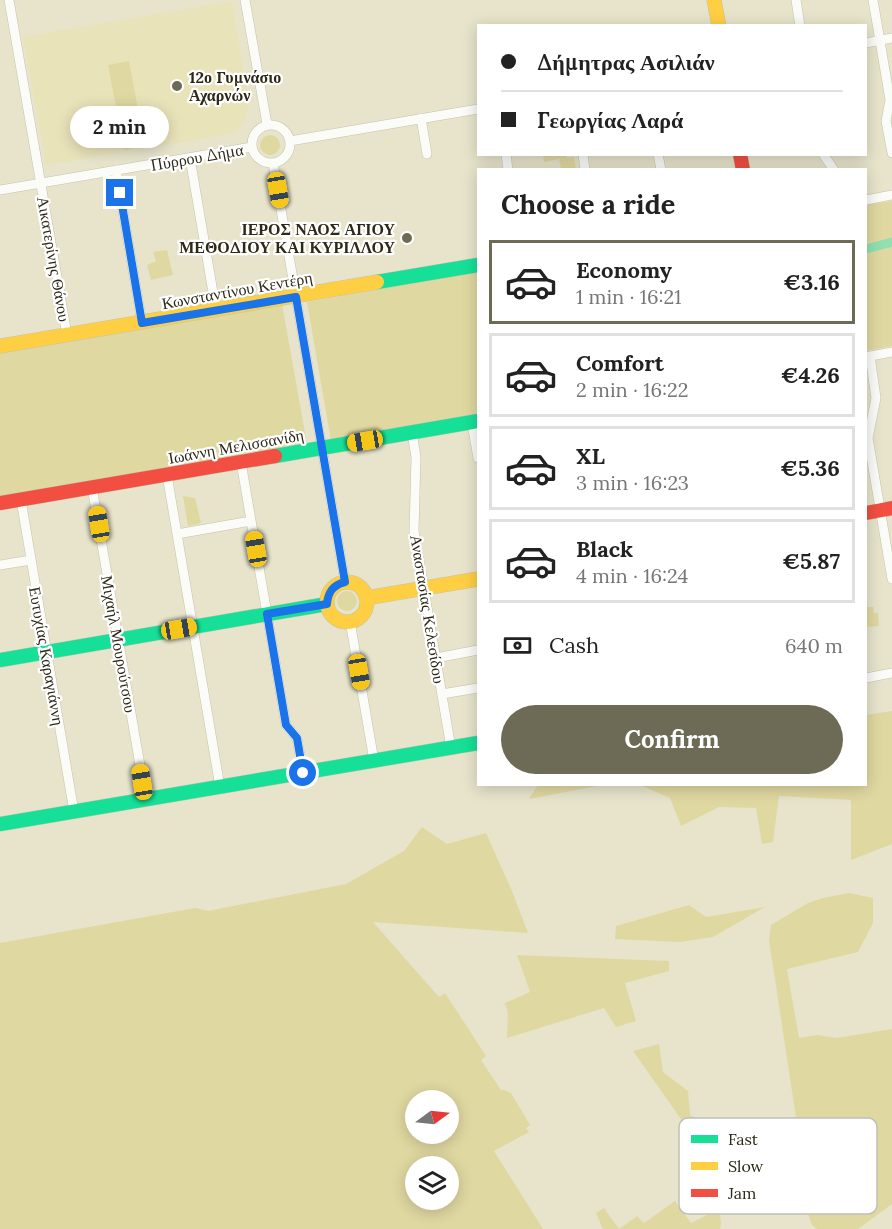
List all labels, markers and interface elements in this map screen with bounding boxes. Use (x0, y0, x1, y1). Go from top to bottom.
text: Δήμητρας Ασιλιάν (537, 48, 714, 76)
place label: 12ο Γυμνάσιο Αχαρνών (189, 67, 281, 105)
marker: 12ο Γυμνάσιο Αχαρνών (170, 79, 184, 93)
callout: 2 min (70, 106, 170, 148)
text: Γεωργίας Λαρά (537, 106, 683, 134)
text: 2 min (93, 114, 146, 139)
street label: Πύρρου Δήμα (149, 139, 246, 175)
car (266, 171, 290, 209)
route end (106, 179, 133, 206)
text: Choose a ride (501, 187, 675, 221)
street label: Αικατερίνης Θάνου (33, 195, 75, 323)
place label: ΙΕΡΟΣ ΝΑΟΣ ΑΓΙΟΥ ΜΕΘΟΔΙΟΥ ΚΑΙ ΚΥΡΙΛΛΟΥ (179, 219, 395, 257)
marker: ΙΕΡΟΣ ΝΑΟΣ ΑΓΙΟΥ ΜΕΘΟΔΙΟΥ ΚΑΙ ΚΥΡΙΛΛΟΥ (400, 231, 414, 245)
icon: car (504, 255, 558, 309)
text: Economy (576, 256, 672, 284)
street label: Κωνσταντίνου Κεντέρη (160, 267, 314, 313)
text: €3.16 (783, 268, 840, 296)
text: 1 min · 16:21 (576, 284, 682, 309)
icon: car (504, 348, 558, 402)
text: Comfort (576, 349, 664, 377)
text: €4.26 (781, 361, 840, 389)
text: 2 min · 16:22 (576, 377, 688, 402)
street label: Ιωάννη Μελισσανίδη (167, 424, 305, 468)
car (346, 429, 384, 453)
icon: car (504, 441, 558, 495)
text: XL (576, 442, 605, 470)
text: €5.36 (780, 454, 840, 482)
text: 3 min · 16:23 (576, 470, 689, 495)
car (87, 505, 111, 543)
car (244, 530, 268, 568)
street label: Αναστασίας Κελεσίδου (406, 533, 450, 685)
icon: car (504, 534, 558, 588)
text: Black (576, 535, 633, 563)
text: €5.87 (782, 547, 840, 575)
text: 4 min · 16:24 (576, 563, 688, 588)
street label: Μιχαήλ Μουρούτσου (97, 574, 141, 714)
street label: Ευτυχίας Καραγιάννη (25, 585, 69, 727)
car (160, 617, 198, 641)
icon: cash (501, 629, 534, 662)
text: Cash (549, 631, 599, 659)
text: 640 m (785, 633, 843, 658)
car (347, 653, 371, 691)
button: Confirm (501, 705, 843, 774)
route start (289, 759, 316, 786)
car (130, 763, 154, 801)
north arrow (405, 1090, 459, 1144)
map controls (405, 1090, 459, 1210)
legend (679, 1118, 877, 1214)
text: Fast (728, 1129, 759, 1149)
button: layers (405, 1156, 459, 1210)
text: Slow (728, 1156, 764, 1176)
text: Jam (727, 1183, 756, 1203)

